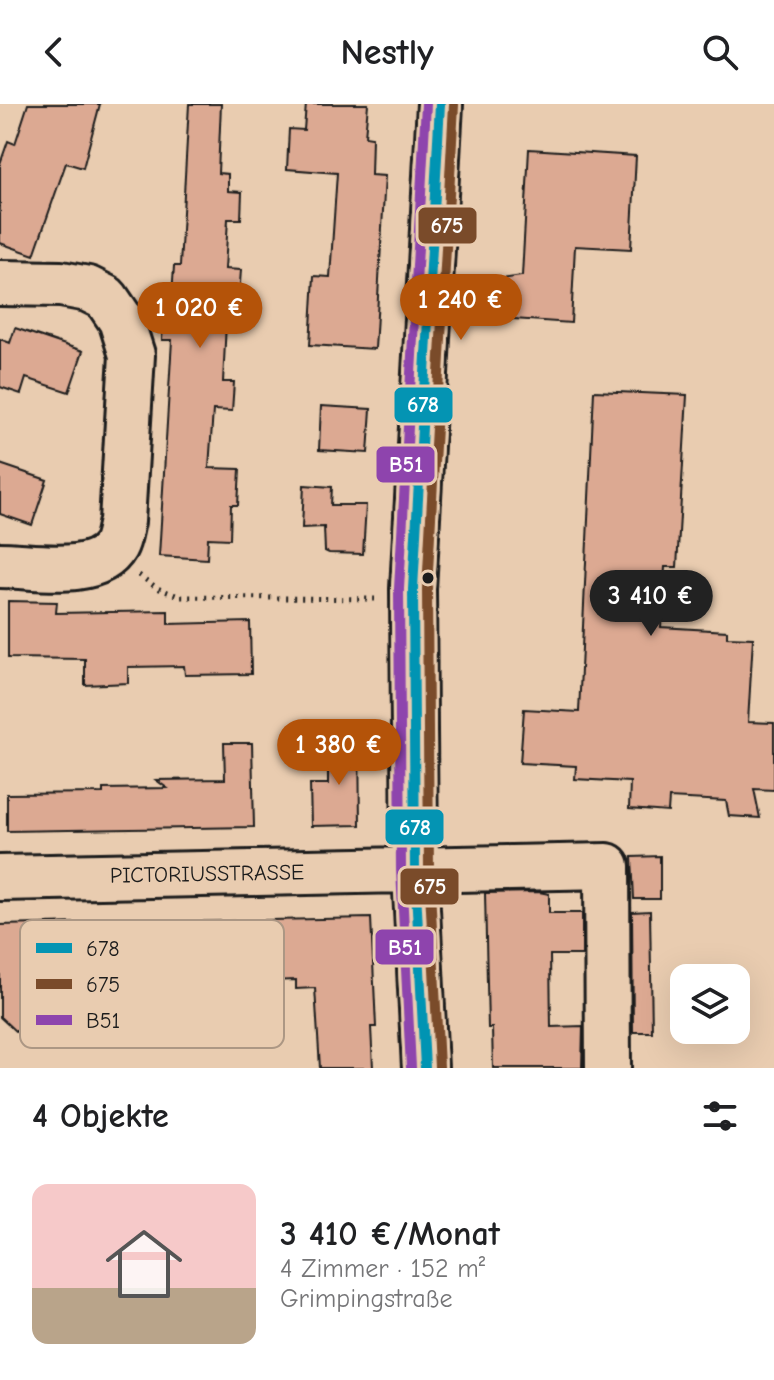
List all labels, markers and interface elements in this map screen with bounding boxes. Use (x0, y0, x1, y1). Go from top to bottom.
icon: back (32, 30, 76, 74)
icon: search (698, 30, 742, 74)
text: Nestly (340, 32, 434, 73)
line badge: 675 (417, 206, 478, 245)
text: 675 (430, 213, 464, 239)
pin: 1 240 € (387, 274, 535, 342)
pin: 1 020 € (126, 282, 274, 350)
text: 1 240 € (418, 285, 504, 315)
text: 1 020 € (155, 293, 245, 323)
line badge: 678 (393, 386, 454, 424)
text: 678 (407, 392, 439, 418)
line badge: B51 (375, 445, 436, 484)
text: B51 (389, 452, 423, 478)
unlabelled marker (420, 570, 436, 586)
pin: 3 410 € (577, 570, 725, 638)
text: 3 410 € (608, 581, 694, 611)
pin: 1 380 € (265, 719, 413, 787)
text: 1 380 € (295, 730, 383, 760)
line badge: 678 (384, 808, 445, 846)
text: 678 (399, 815, 431, 841)
street label: PICTORIUSSTRASSE (110, 859, 304, 889)
line badge: 675 (399, 867, 460, 906)
text: 675 (413, 874, 447, 900)
legend (20, 920, 284, 1048)
line badge: B51 (374, 928, 435, 966)
text: B51 (388, 935, 422, 961)
text: 678 (86, 936, 120, 962)
map controls (670, 964, 750, 1044)
button: layers (670, 964, 750, 1044)
text: 675 (86, 972, 120, 998)
text: B51 (86, 1008, 120, 1034)
icon: filters (698, 1094, 742, 1138)
text: 4 Objekte (32, 1096, 169, 1136)
text: 3 410 €/Monat (280, 1214, 500, 1254)
icon: home (96, 1216, 192, 1312)
text: 4 Zimmer · 152 m² (280, 1254, 485, 1284)
text: Grimpingstraße (280, 1284, 452, 1314)

